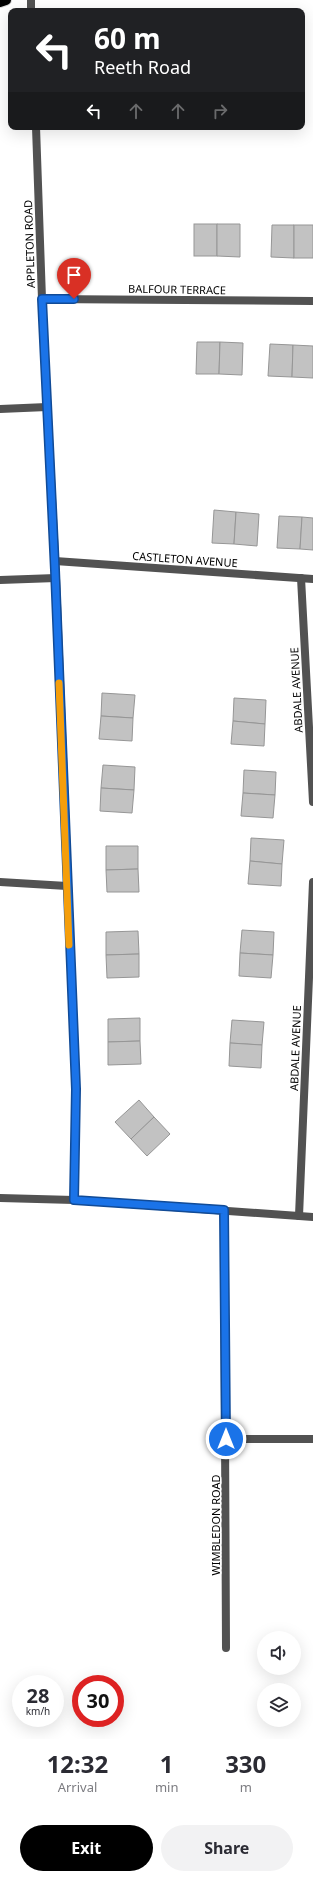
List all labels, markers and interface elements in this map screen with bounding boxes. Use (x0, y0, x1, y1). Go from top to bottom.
text: 60 m (94, 19, 161, 57)
icon: left (28, 24, 80, 76)
text: Reeth Road (94, 55, 191, 79)
icon: left (83, 100, 105, 122)
icon: ahead (125, 100, 147, 122)
icon: ahead (167, 100, 189, 122)
icon: right (209, 100, 231, 122)
street label: APPLETON ROAD (20, 200, 38, 288)
pin (57, 258, 91, 299)
icon: arrive (63, 264, 85, 286)
street label: BALFOUR TERRACE (128, 281, 226, 297)
street label: CASTLETON AVENUE (132, 548, 238, 570)
street label: ABDALE AVENUE (286, 647, 306, 733)
street label: ABDALE AVENUE (286, 1005, 304, 1091)
position arrow (205, 1418, 247, 1460)
street label: WIMBLEDON ROAD (208, 1474, 223, 1576)
map controls (257, 1631, 301, 1727)
button: sound (257, 1631, 301, 1675)
speed limit sign: 30 (72, 1675, 124, 1727)
text: 28 (27, 1682, 49, 1709)
button: layers (257, 1683, 301, 1727)
text: km/h (26, 1704, 50, 1718)
text: 12:32 (47, 1747, 108, 1780)
text: 1 (160, 1747, 174, 1780)
text: 330 (225, 1747, 266, 1780)
text: Arrival (58, 1778, 97, 1796)
text: min (155, 1778, 178, 1796)
text: m (240, 1778, 252, 1796)
button: Exit (20, 1825, 153, 1871)
button: Share (161, 1825, 293, 1871)

